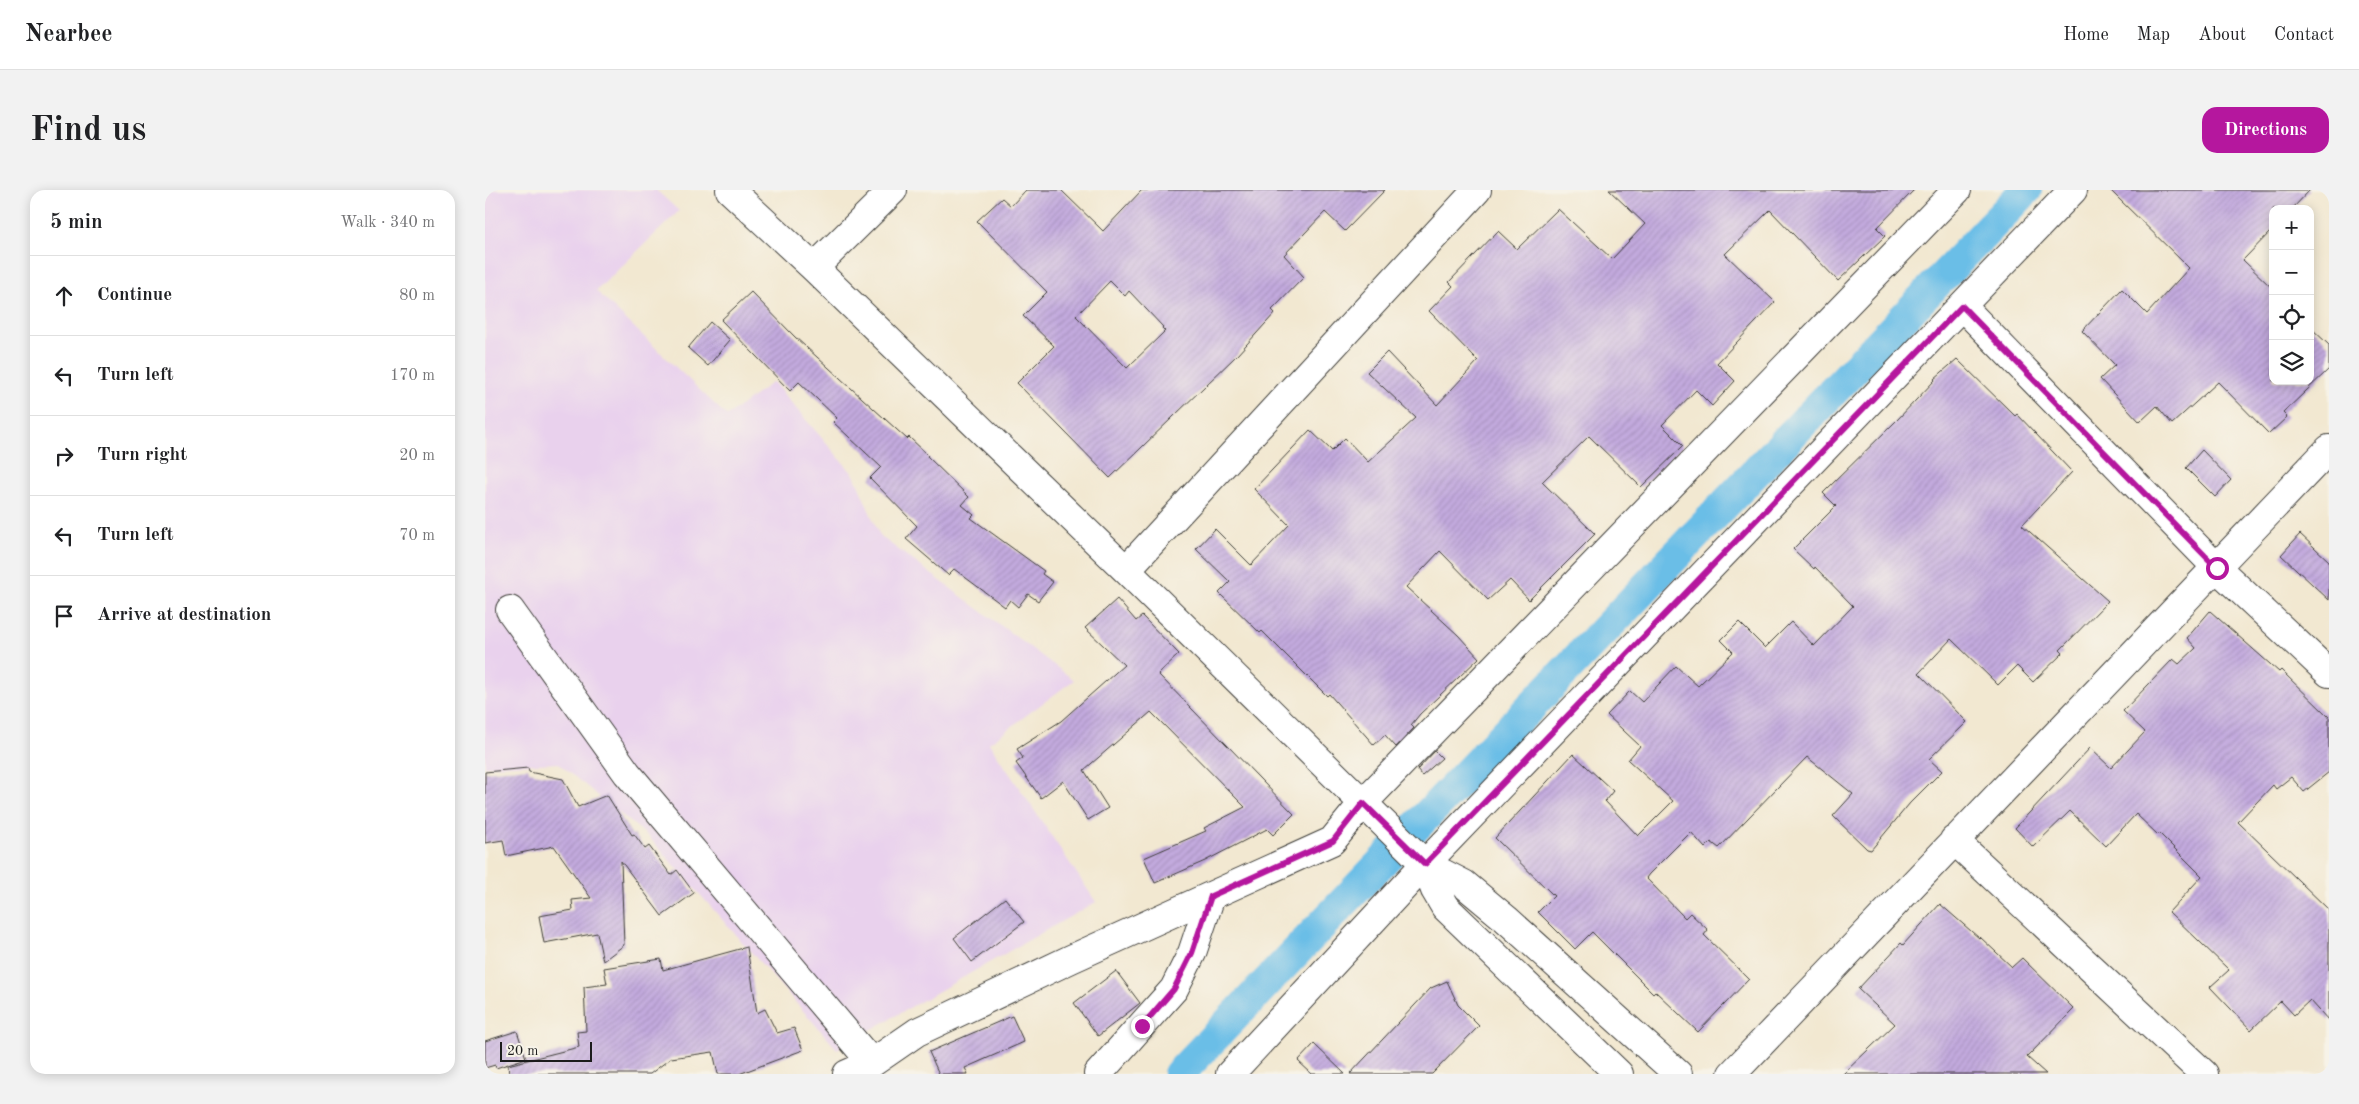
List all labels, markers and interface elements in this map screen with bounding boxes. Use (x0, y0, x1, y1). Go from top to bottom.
text: Nearbee (25, 23, 113, 47)
text: Home (2063, 26, 2109, 44)
text: Map (2137, 26, 2170, 44)
text: About (2198, 26, 2246, 44)
text: Contact (2274, 26, 2334, 44)
button: Directions (2202, 107, 2329, 153)
text: Find us (30, 113, 146, 148)
map controls (2269, 205, 2314, 385)
button: + (2269, 205, 2314, 250)
text: 5 min (50, 212, 103, 233)
text: Walk · 340 m (340, 215, 435, 231)
button: − (2269, 250, 2314, 295)
icon: ahead (50, 282, 78, 310)
text: Continue (97, 286, 172, 305)
text: 80 m (399, 288, 435, 304)
button: locate (2269, 295, 2314, 340)
button: layers (2269, 340, 2314, 385)
icon: left (50, 362, 78, 390)
text: Turn left (97, 366, 174, 385)
text: 170 m (390, 368, 435, 384)
icon: right (50, 442, 78, 470)
text: Turn right (97, 446, 187, 465)
text: 20 m (399, 448, 435, 464)
icon: left (50, 522, 78, 550)
text: Turn left (97, 526, 174, 545)
text: 70 m (399, 528, 435, 544)
route start (2206, 557, 2229, 580)
icon: arrive (50, 602, 78, 630)
text: Arrive at destination (97, 606, 271, 625)
route end (1131, 1015, 1154, 1038)
scale bar (500, 1039, 593, 1062)
text: 20 m (507, 1044, 538, 1058)

